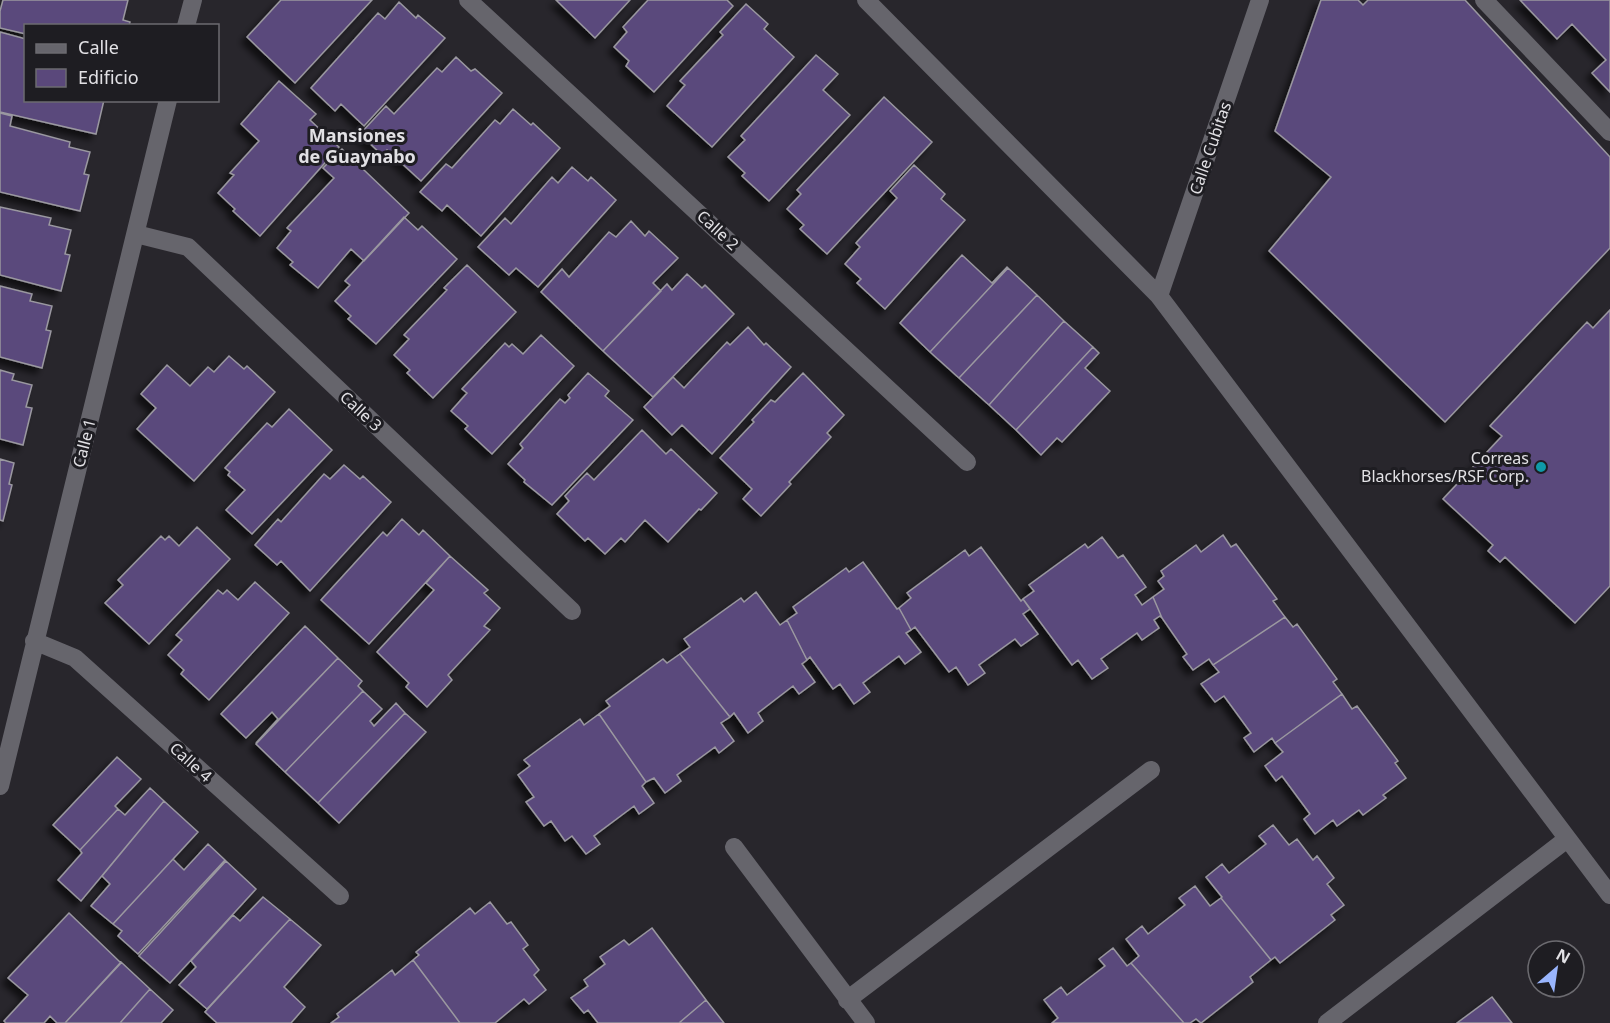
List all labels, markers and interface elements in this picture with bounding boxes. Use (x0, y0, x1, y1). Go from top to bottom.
legend (24, 24, 219, 102)
text: Calle (78, 35, 119, 59)
text: Edificio (78, 65, 139, 89)
street label: Calle Cubitas (1184, 99, 1236, 197)
district label: Mansiones de Guaynabo (298, 123, 416, 168)
street label: Calle 2 (692, 205, 744, 255)
street label: Calle 3 (335, 386, 387, 436)
street label: Calle 1 (67, 416, 101, 470)
place label: Correas Blackhorses/RSF Corp. (1361, 447, 1529, 487)
marker: Correas Blackhorses/RSF Corp. (1534, 460, 1548, 474)
street label: Calle 4 (165, 737, 217, 787)
north arrow (1526, 939, 1586, 999)
text: N (1552, 943, 1574, 969)

